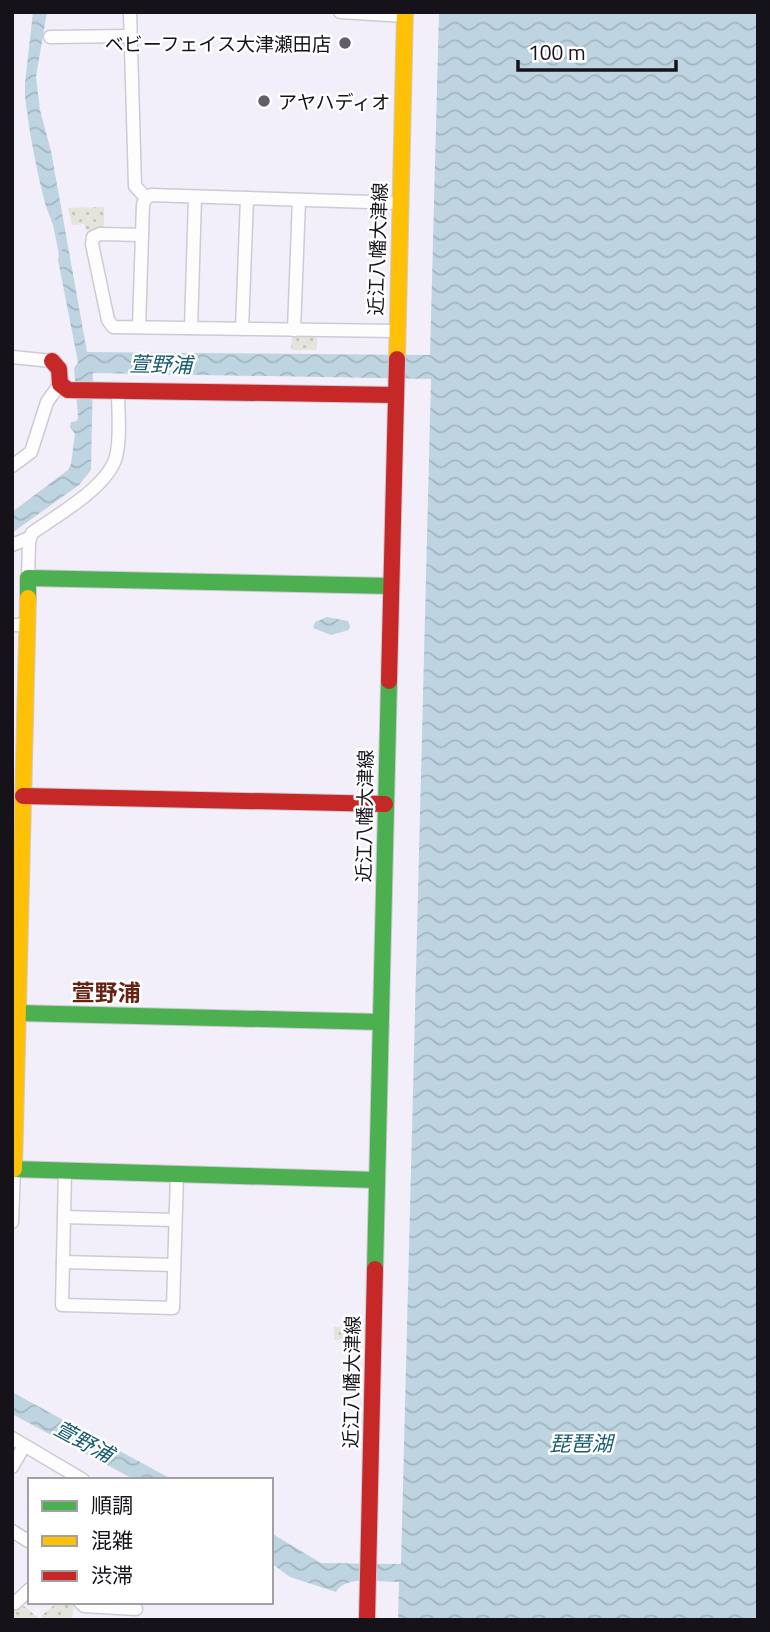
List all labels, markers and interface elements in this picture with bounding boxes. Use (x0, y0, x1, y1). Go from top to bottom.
scale bar (518, 28, 676, 72)
place label: ベビーフェイス大津瀬田店 (105, 29, 331, 58)
marker: ベビーフェイス大津瀬田店 (337, 35, 353, 51)
text: 100 m (528, 36, 585, 68)
place label: アヤハディオ (278, 87, 390, 116)
marker: アヤハディオ (256, 93, 272, 109)
street label: 近江八幡大津線 (360, 182, 394, 316)
water label: 萱野浦 (129, 347, 196, 381)
street label: 近江八幡大津線 (348, 749, 380, 883)
district label: 萱野浦 (72, 975, 141, 1010)
street label: 近江八幡大津線 (335, 1315, 367, 1449)
water label: 萱野浦 (49, 1412, 122, 1471)
water label: 琵琶湖 (550, 1427, 615, 1459)
legend (28, 1478, 273, 1604)
text: 順調 (91, 1489, 133, 1521)
text: 混雑 (91, 1524, 133, 1556)
text: 渋滞 (91, 1559, 133, 1591)

